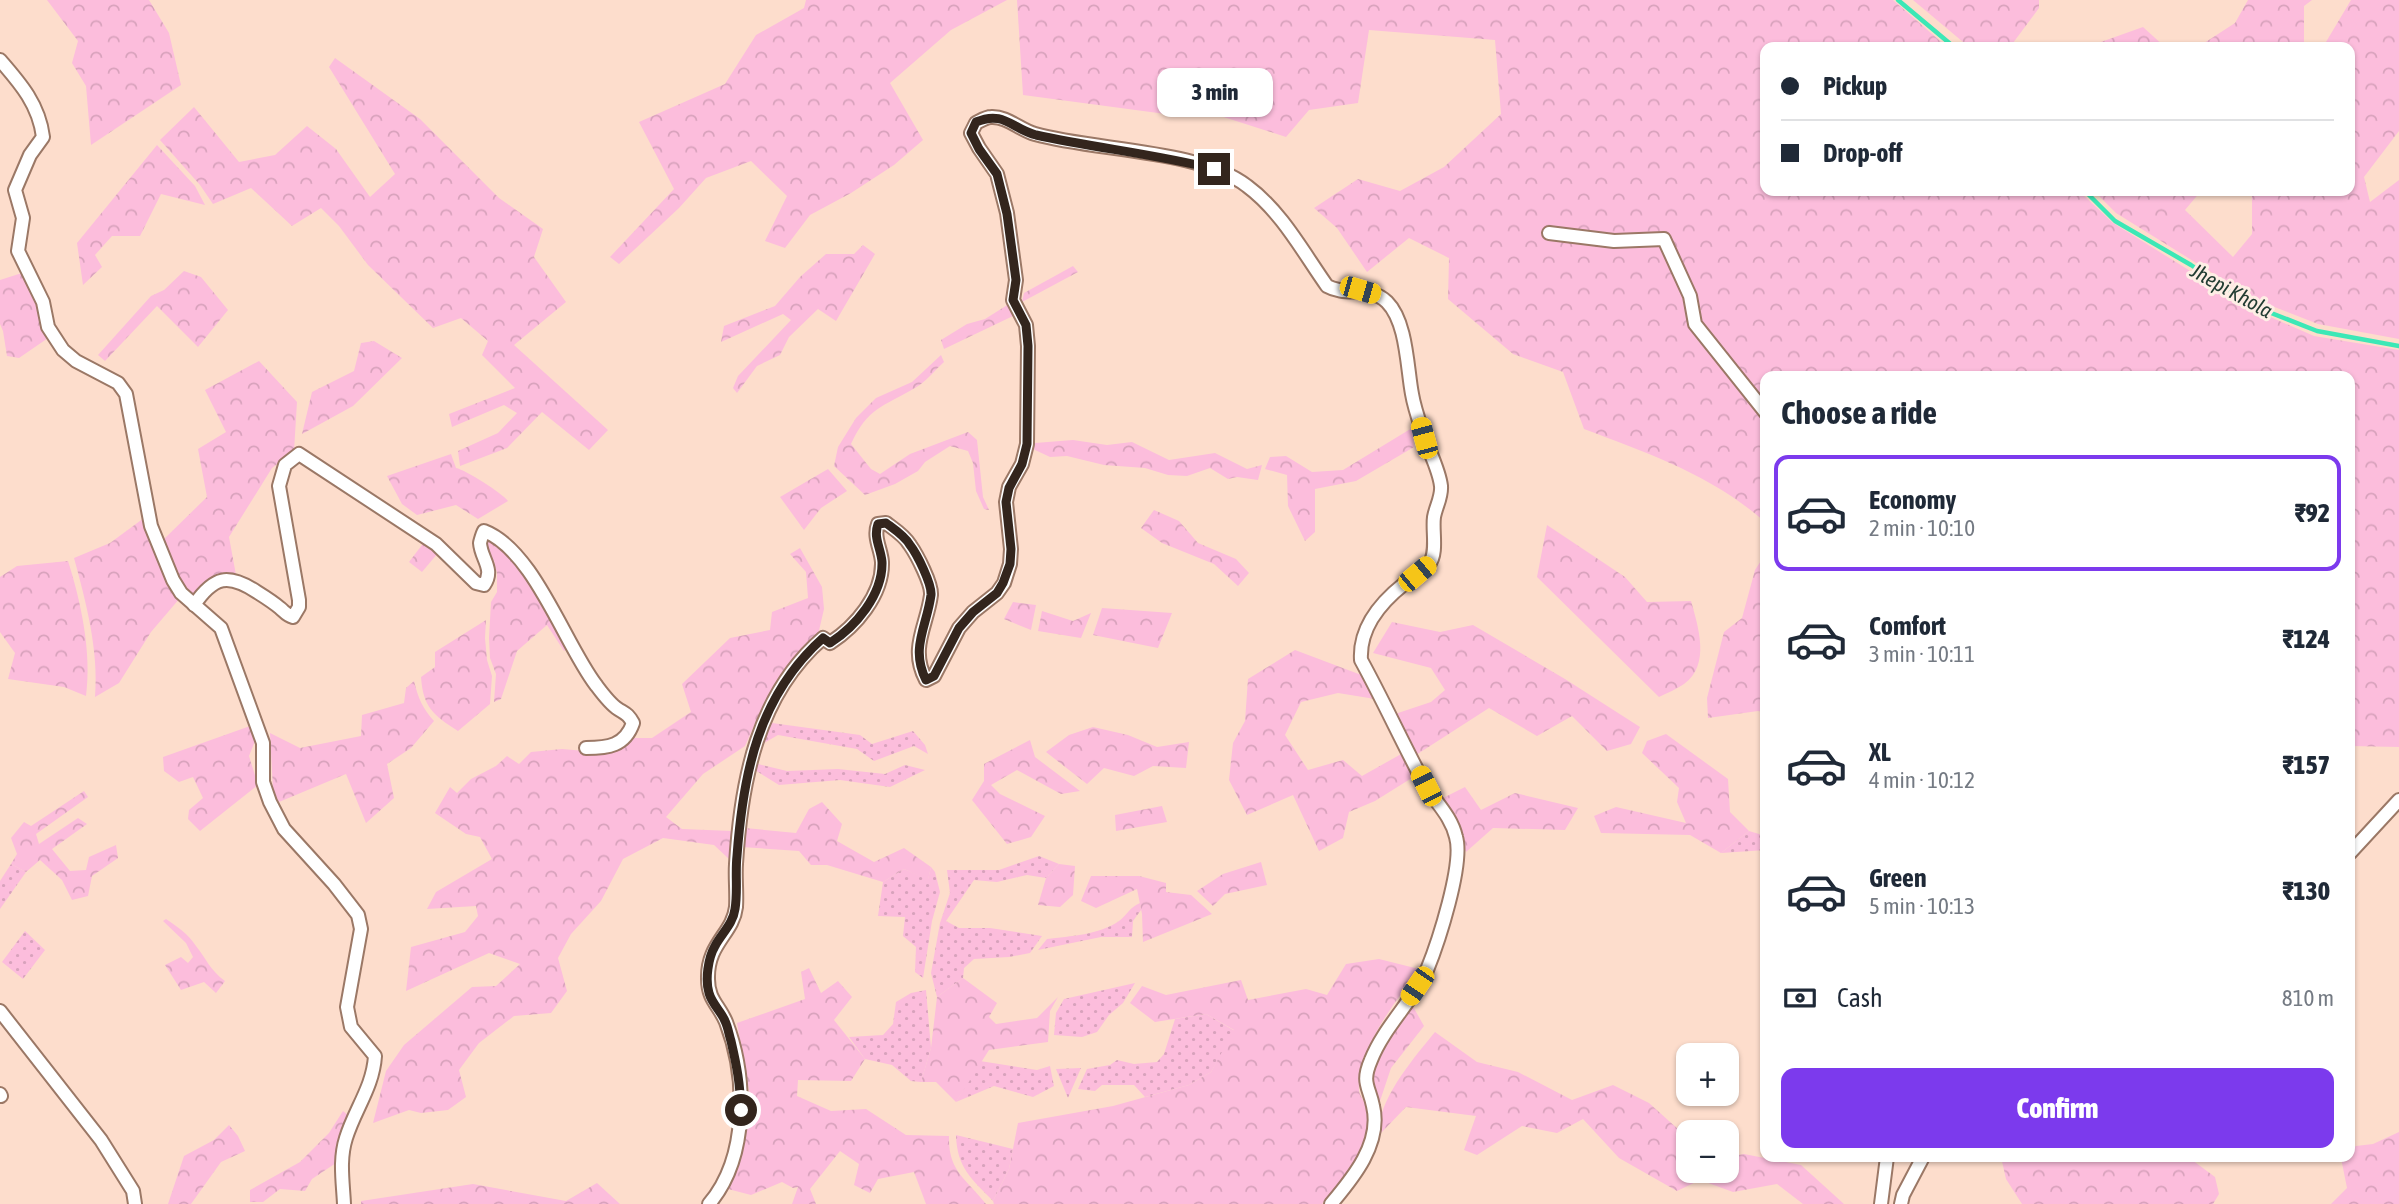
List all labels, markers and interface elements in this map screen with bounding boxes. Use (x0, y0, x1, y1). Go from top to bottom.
callout: 3 min (1156, 68, 1272, 116)
text: Pickup (1823, 71, 1887, 101)
text: 3 min (1192, 79, 1238, 105)
text: Drop-off (1823, 138, 1903, 168)
route end (1198, 153, 1230, 185)
water label: Jhepi Khola (2186, 257, 2277, 322)
car (1337, 274, 1384, 306)
text: Choose a ride (1781, 394, 1937, 431)
car (1409, 415, 1440, 461)
icon: car (1785, 482, 1848, 545)
text: Economy (1869, 485, 1956, 515)
text: ₹92 (2294, 498, 2330, 528)
text: 2 min · 10:10 (1869, 515, 1975, 541)
car (1395, 552, 1440, 596)
icon: car (1785, 608, 1848, 671)
text: Comfort (1869, 611, 1946, 641)
text: ₹124 (2282, 624, 2330, 654)
text: 3 min · 10:11 (1869, 641, 1975, 667)
icon: car (1785, 734, 1848, 797)
text: XL (1869, 737, 1891, 767)
text: ₹157 (2282, 750, 2330, 780)
car (1408, 763, 1445, 809)
text: 4 min · 10:12 (1869, 767, 1975, 793)
icon: car (1785, 860, 1848, 923)
text: Green (1869, 863, 1927, 893)
text: ₹130 (2282, 876, 2330, 906)
text: 5 min · 10:13 (1869, 893, 1975, 919)
car (1397, 963, 1438, 1009)
icon: cash (1781, 979, 1819, 1017)
text: Cash (1837, 983, 1883, 1013)
text: 810 m (2282, 985, 2334, 1011)
map controls (1676, 1043, 1739, 1183)
button: + (1676, 1043, 1739, 1106)
button: Confirm (1781, 1068, 2334, 1148)
route start (725, 1094, 757, 1126)
button: − (1676, 1120, 1739, 1183)

